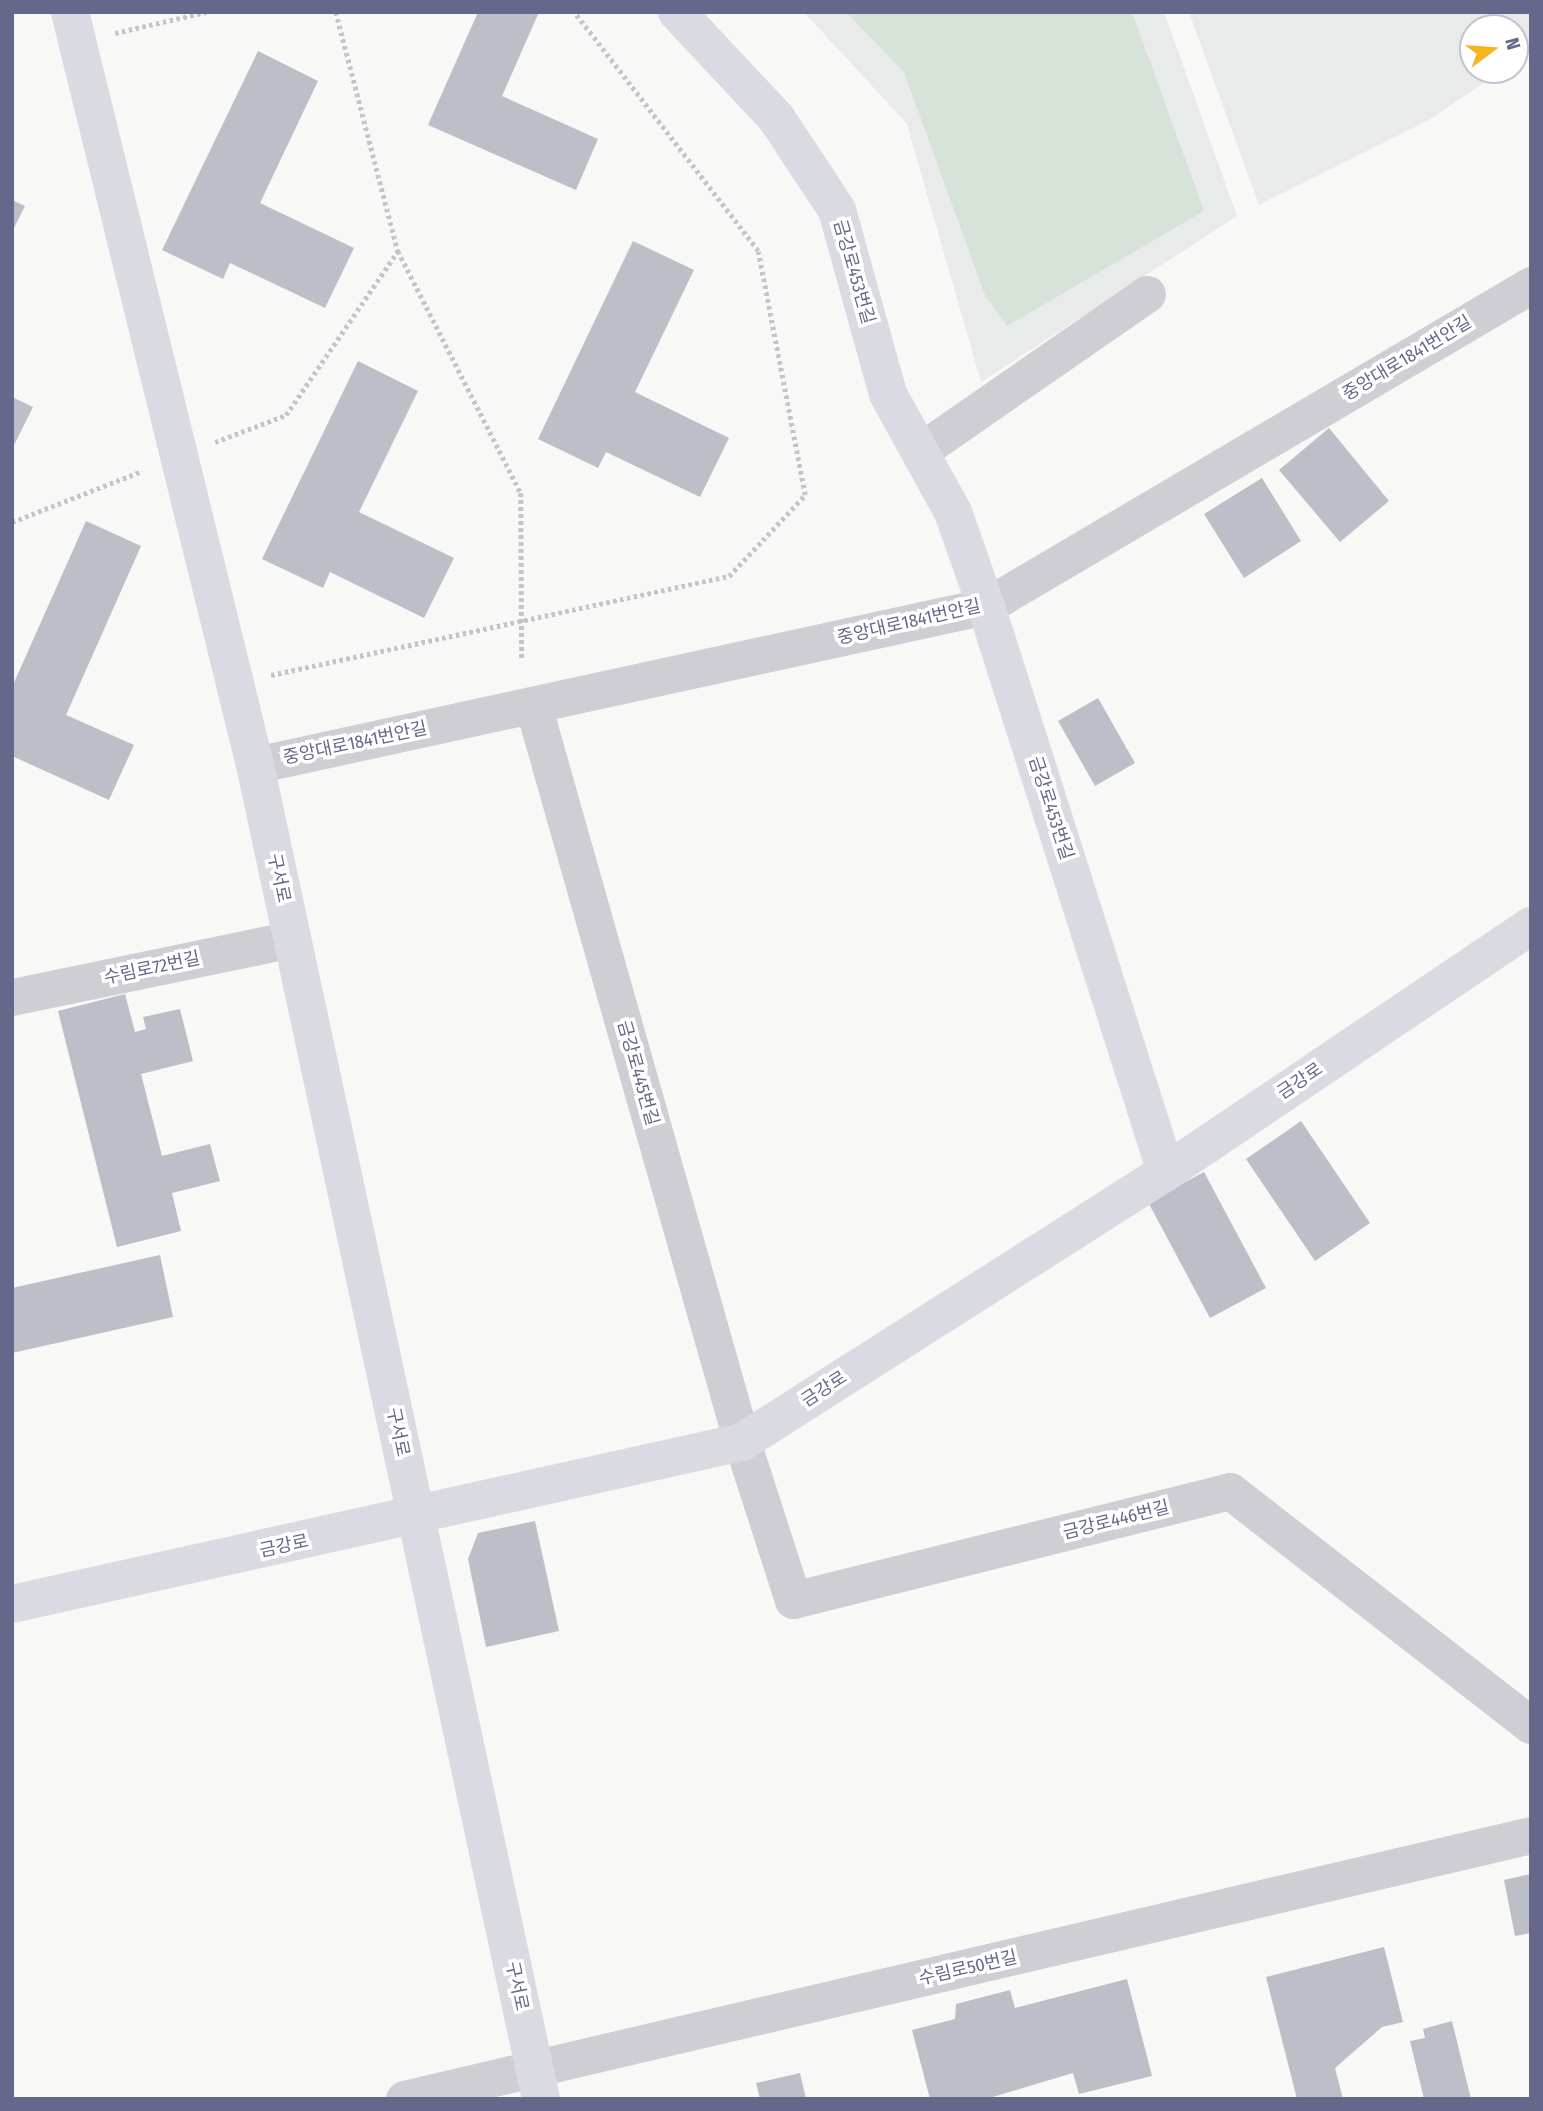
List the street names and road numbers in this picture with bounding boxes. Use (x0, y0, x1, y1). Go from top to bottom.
street label: 금강로453번길 (829, 217, 879, 327)
street label: 중앙대로1841번안길 (1339, 311, 1475, 405)
street label: 중앙대로1841번안길 (835, 595, 983, 649)
street label: 중앙대로1841번안길 (281, 717, 429, 769)
street label: 금강로453번길 (1024, 754, 1078, 862)
street label: 구서로 (263, 851, 295, 905)
street label: 수림로72번길 (102, 947, 202, 989)
street label: 금강로445번길 (613, 1018, 663, 1128)
street label: 금강로 (1273, 1058, 1327, 1104)
street label: 금강로 (797, 1366, 851, 1412)
street label: 구서로 (382, 1405, 414, 1459)
street label: 금강로446번길 (1060, 1496, 1172, 1544)
street label: 금강로 (257, 1530, 311, 1562)
street label: 수림로50번길 (917, 1946, 1019, 1990)
street label: 구서로 (501, 1959, 533, 2013)

